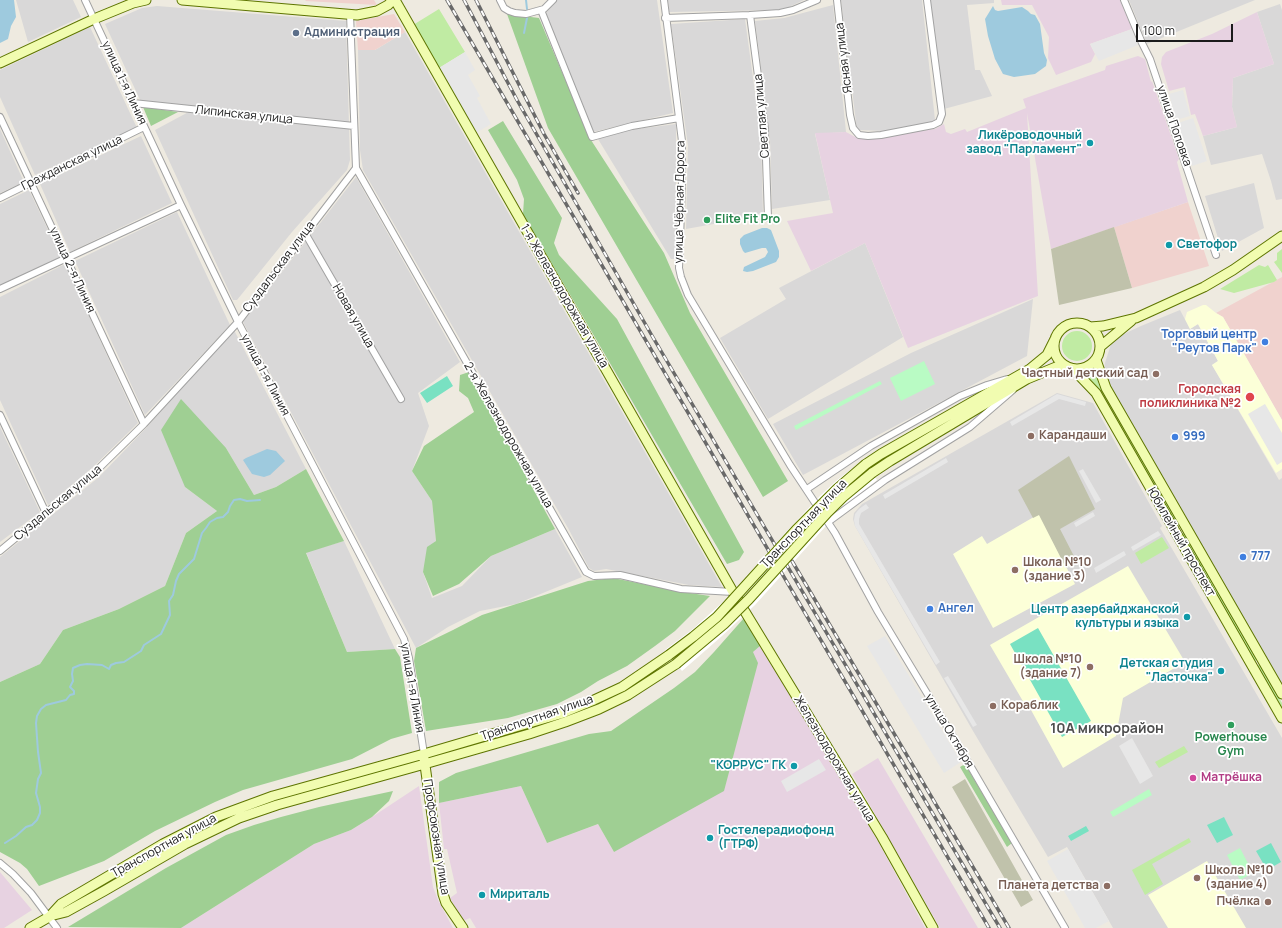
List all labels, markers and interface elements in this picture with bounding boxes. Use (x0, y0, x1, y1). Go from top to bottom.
scale bar (1138, 16, 1235, 42)
street label: Ясная улица (833, 22, 855, 94)
text: 100 m (1143, 22, 1175, 39)
place label: Администрация (304, 26, 400, 40)
marker: Администрация (291, 28, 301, 38)
street label: улица 1-я Линия (98, 39, 150, 127)
street label: Светлая улица (751, 73, 773, 159)
street label: улица Поповка (1153, 84, 1195, 168)
street label: Липинская улица (194, 103, 294, 127)
place label: Ликёроводочный завод "Парламент" (967, 129, 1082, 157)
street label: Гражданская улица (19, 132, 125, 194)
marker: Ликёроводочный завод "Парламент" (1085, 138, 1095, 148)
street label: улица Чёрная Дорога (672, 140, 688, 264)
place label: Elite Fit Pro (715, 213, 780, 227)
marker: Elite Fit Pro (702, 215, 712, 225)
street label: Суздальская улица (240, 219, 318, 315)
street label: 1-я Железнодорожная улица (517, 222, 611, 370)
street label: улица 2-я Линия (46, 225, 98, 315)
place label: Светофор (1177, 238, 1237, 252)
marker: Светофор (1164, 240, 1174, 250)
street label: Новая улица (329, 282, 377, 350)
place label: Торговый центр "Реутов Парк" (1161, 328, 1257, 356)
street label: улица 1-я Линия (237, 332, 293, 418)
marker: Торговый центр "Реутов Парк" (1260, 337, 1270, 347)
street label: 2-я Железнодорожная улица (460, 360, 556, 510)
place label: Частный детский сад (1021, 367, 1148, 381)
marker: Частный детский сад (1151, 369, 1161, 379)
place label: Городская поликлиника №2 (1140, 383, 1241, 411)
marker: Городская поликлиника №2 (1244, 391, 1256, 403)
place label: Карандаши (1039, 429, 1107, 443)
place label: 999 (1183, 430, 1205, 444)
marker: Карандаши (1026, 431, 1036, 441)
marker: 999 (1170, 432, 1180, 442)
street label: Суздальская улица (11, 462, 105, 544)
street label: Транспортная улица (758, 477, 850, 571)
street label: Юбилейный проспект (1144, 485, 1218, 599)
place label: 777 (1251, 550, 1270, 564)
marker: 777 (1238, 552, 1248, 562)
place label: Школа №10 (здание 3) (1023, 556, 1091, 584)
marker: Школа №10 (здание 3) (1010, 565, 1020, 575)
place label: Ангел (938, 602, 974, 616)
place label: Центр азербайджанской культуры и языка (1031, 603, 1179, 631)
marker: Ангел (925, 604, 935, 614)
marker: Центр азербайджанской культуры и языка (1182, 612, 1192, 622)
street label: улица 1-я Линия (397, 642, 427, 734)
place label: Школа №10 (здание 7) (1014, 653, 1082, 681)
place label: Детская студия "Ласточка" (1120, 657, 1213, 685)
marker: Школа №10 (здание 7) (1085, 662, 1095, 672)
marker: Детская студия "Ласточка" (1216, 666, 1226, 676)
street label: улица Октября (921, 691, 977, 771)
street label: Транспортная улица (479, 692, 595, 744)
street label: Железнодорожная улица (791, 693, 877, 825)
place label: Кораблик (1001, 699, 1058, 713)
marker: Кораблик (988, 701, 998, 711)
marker: Powerhouse Gym (1226, 720, 1236, 730)
district label: 10А микрорайон (1050, 721, 1164, 737)
place label: Powerhouse Gym (1195, 731, 1267, 759)
place label: "КОРРУС" ГК (710, 759, 786, 773)
marker: "КОРРУС" ГК (789, 761, 799, 771)
place label: Матрёшка (1201, 771, 1262, 785)
marker: Матрёшка (1188, 773, 1198, 783)
street label: Профсоюзная улица (420, 778, 452, 896)
street label: Транспортная улица (109, 811, 219, 881)
place label: Гостелерадиофонд (ГТРФ) (718, 824, 834, 852)
marker: Гостелерадиофонд (ГТРФ) (705, 833, 715, 843)
place label: Школа №10 (здание 4) (1205, 864, 1273, 892)
marker: Школа №10 (здание 4) (1192, 873, 1202, 883)
place label: Планета детства (998, 879, 1099, 893)
marker: Планета детства (1102, 881, 1112, 891)
place label: Мириталь (490, 888, 549, 902)
marker: Мириталь (477, 890, 487, 900)
place label: Пчёлка (1217, 895, 1260, 909)
marker: Пчёлка (1263, 897, 1273, 907)

